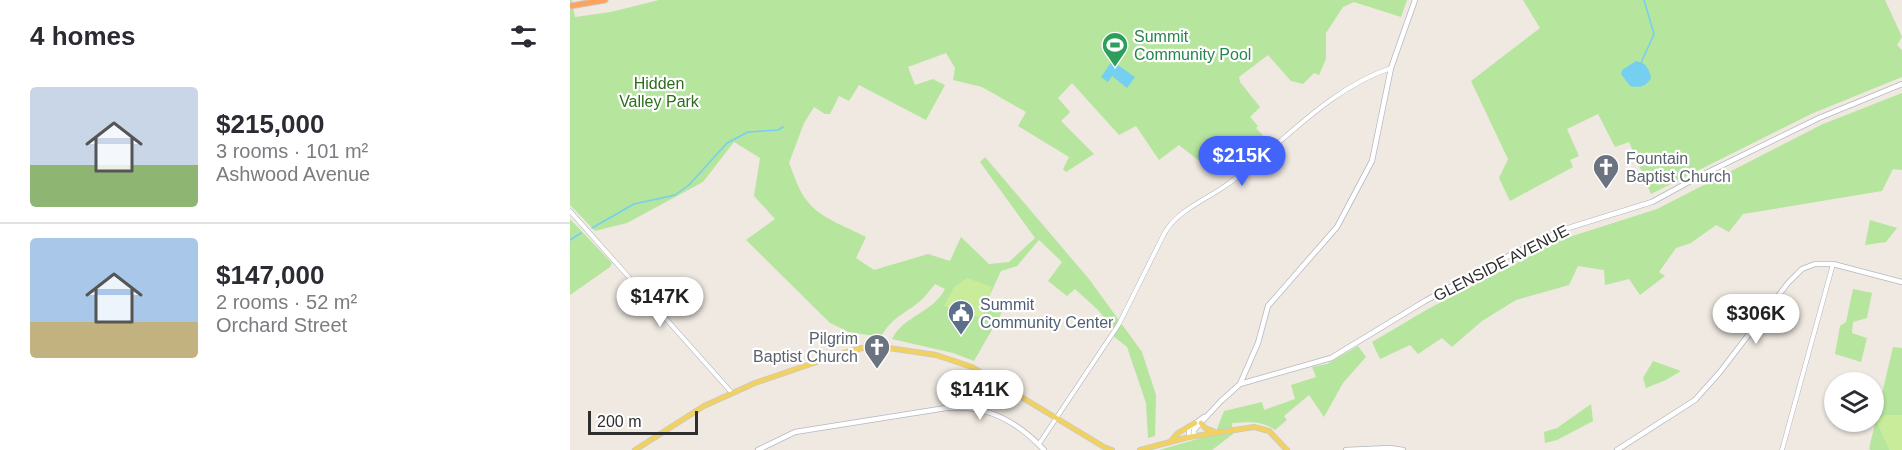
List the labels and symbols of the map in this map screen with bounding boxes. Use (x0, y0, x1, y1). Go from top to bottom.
place label: Summit Community Pool (1134, 28, 1251, 63)
sports icon: Summit Community Pool (1100, 30, 1130, 68)
park label: Hidden Valley Park (619, 75, 700, 110)
pin: $215K (1200, 136, 1284, 187)
place label: Fountain Baptist Church (1626, 150, 1731, 185)
church icon: Fountain Baptist Church (1591, 152, 1621, 190)
street label: GLENSIDE AVENUE (1431, 222, 1571, 304)
pin: $147K (618, 277, 702, 328)
pin: $306K (1714, 294, 1798, 345)
place label: Summit Community Center (980, 296, 1114, 331)
public building icon: Summit Community Center (946, 298, 976, 336)
place label: Pilgrim Baptist Church (753, 330, 858, 365)
church icon: Pilgrim Baptist Church (862, 332, 892, 370)
pin: $141K (938, 370, 1022, 421)
scale bar (588, 408, 698, 436)

